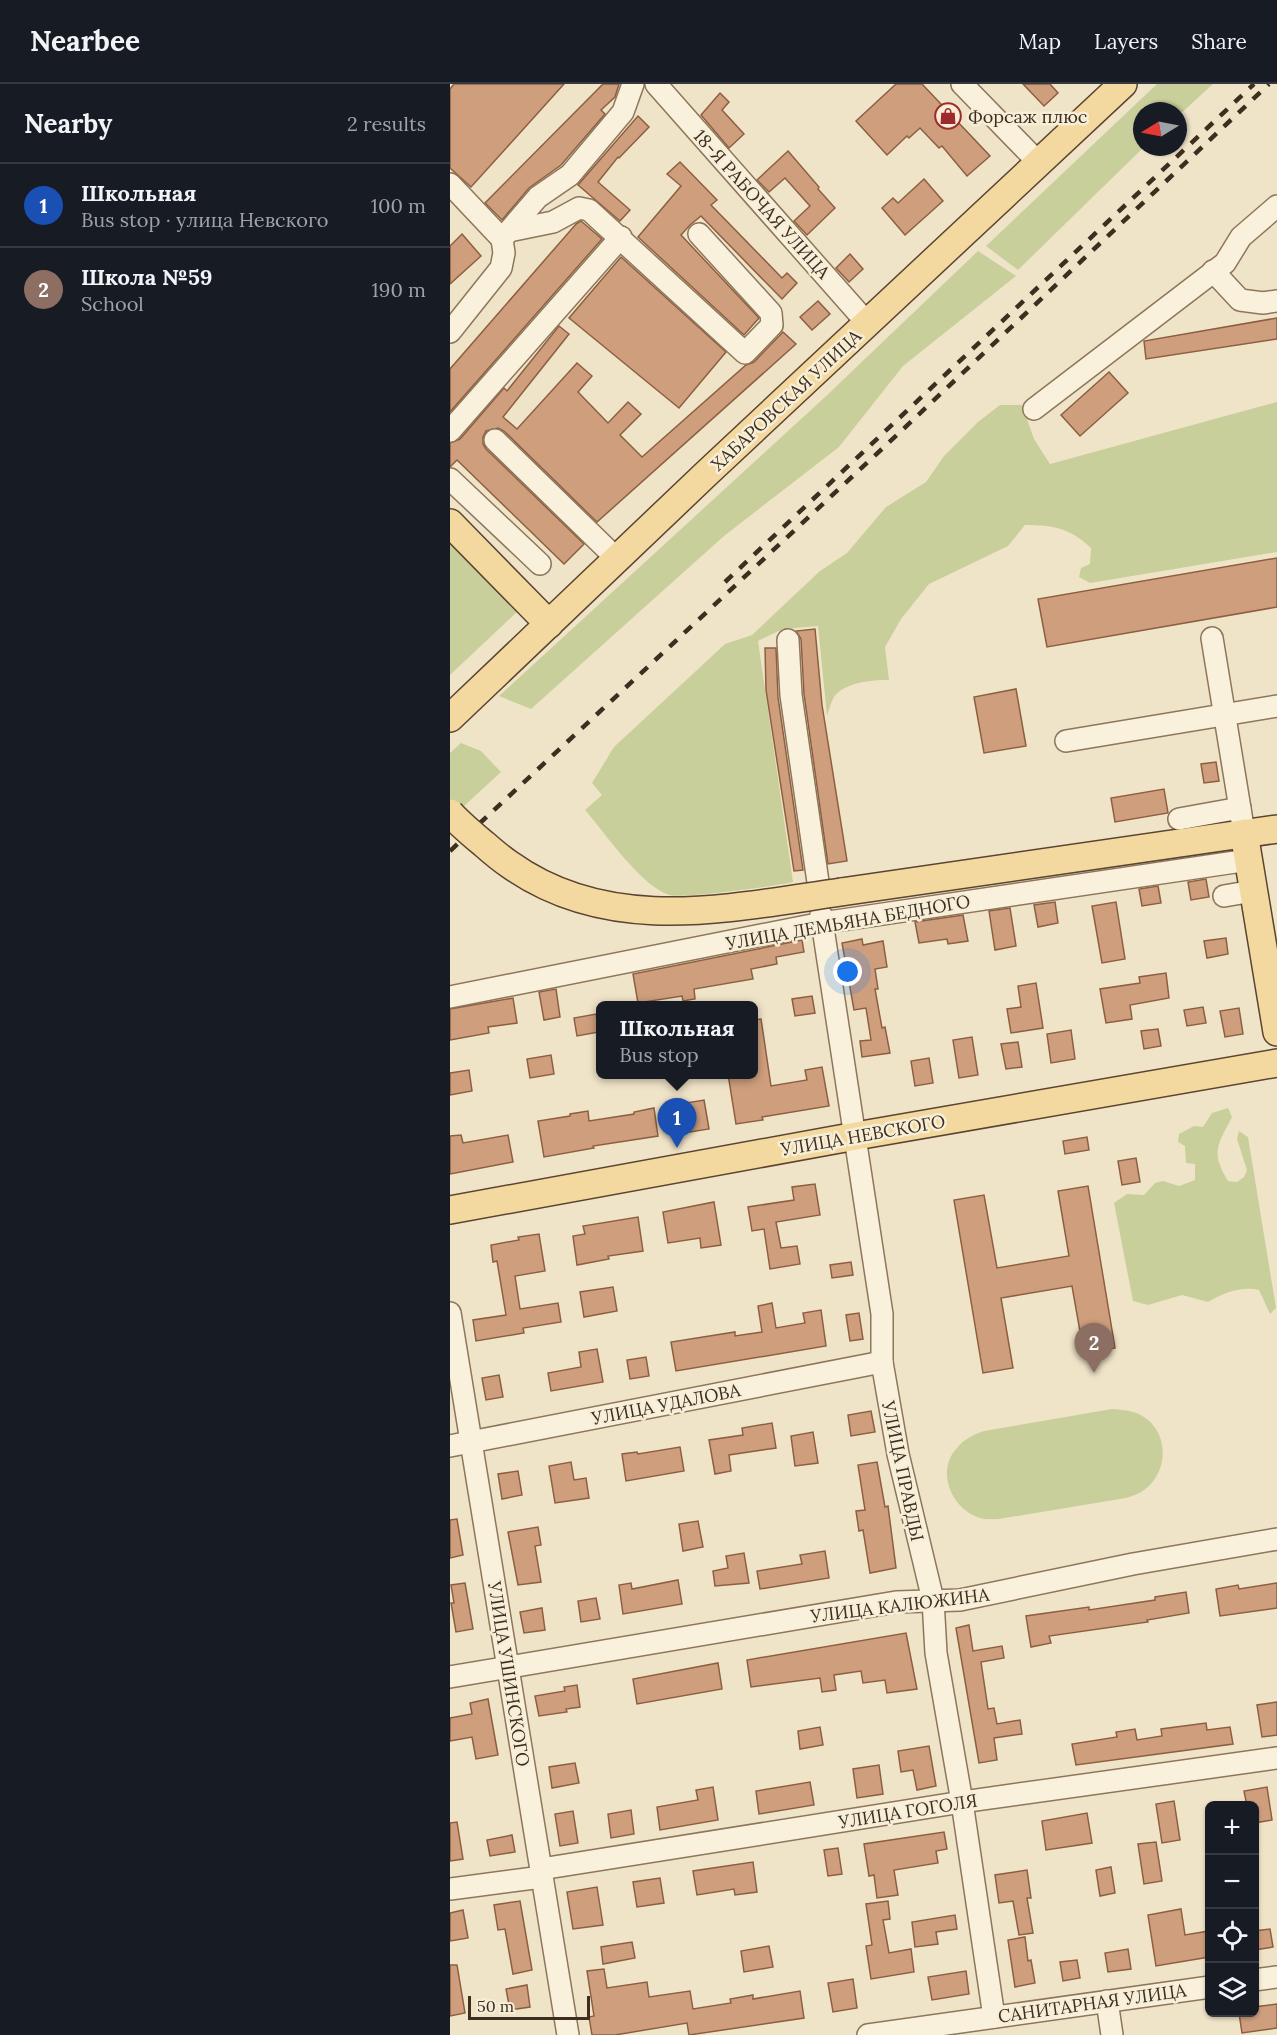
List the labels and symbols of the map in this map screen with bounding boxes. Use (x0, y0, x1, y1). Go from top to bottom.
shop icon: Форсаж плюс (933, 101, 963, 131)
north arrow (1133, 102, 1187, 156)
place label: Форсаж плюс (968, 105, 1087, 128)
street label: 18-Я РАБОЧАЯ УЛИЦА (689, 124, 836, 284)
street label: ХАБАРОВСКАЯ УЛИЦА (706, 324, 866, 476)
street label: УЛИЦА ДЕМЬЯНА БЕДНОГО (723, 889, 972, 955)
your location (833, 957, 862, 986)
pin: 1 (658, 1098, 696, 1148)
street label: УЛИЦА НЕВСКОГО (778, 1109, 947, 1161)
pin: 2 (1074, 1324, 1114, 1373)
street label: УЛИЦА УДАЛОВА (589, 1378, 743, 1430)
street label: УЛИЦА ПРАВДЫ (877, 1398, 929, 1543)
street label: УЛИЦА УШИНСКОГО (483, 1579, 535, 1768)
street label: УЛИЦА КАЛЮЖИНА (808, 1583, 991, 1627)
street label: УЛИЦА ГОГОЛЯ (836, 1789, 979, 1833)
street label: САНИТАРНАЯ УЛИЦА (996, 1978, 1188, 2028)
scale bar (468, 1993, 590, 2020)

